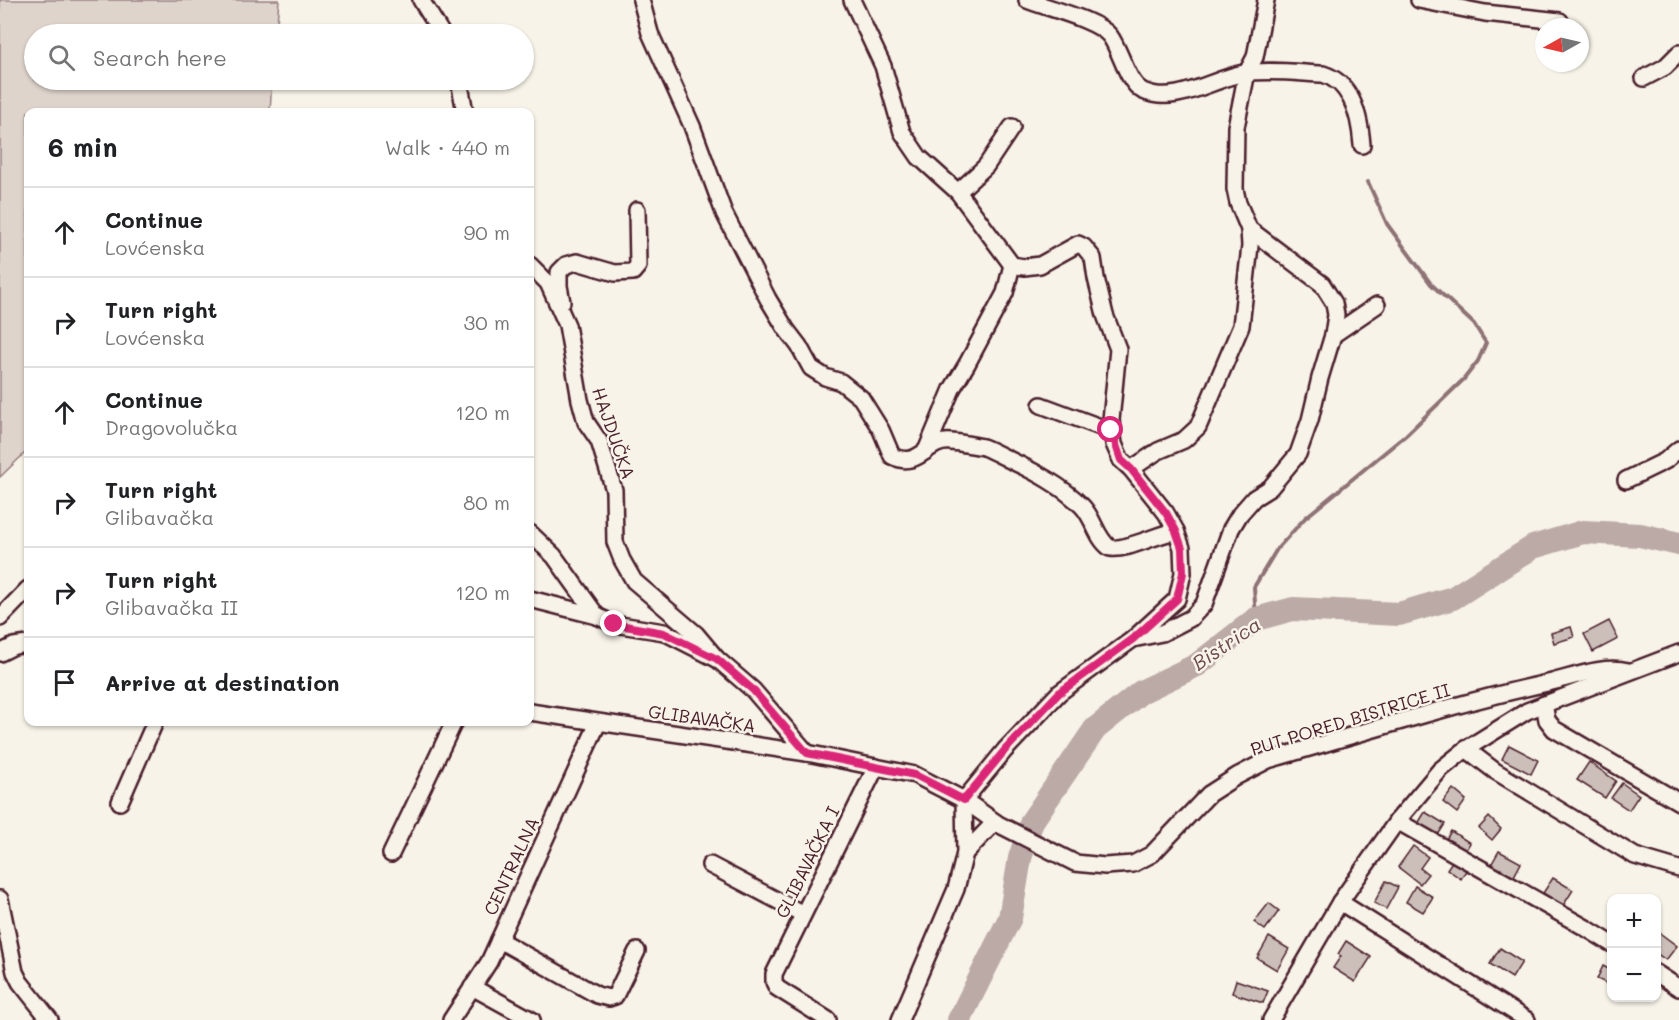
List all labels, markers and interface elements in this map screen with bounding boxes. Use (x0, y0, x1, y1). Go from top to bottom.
north arrow (1535, 18, 1589, 72)
search box (24, 24, 534, 90)
icon: search (45, 41, 78, 74)
text: Search here (93, 43, 227, 72)
text: 6 min (48, 130, 117, 164)
text: Walk · 440 m (385, 134, 510, 160)
text: Continue (105, 205, 203, 234)
icon: ahead (48, 216, 81, 249)
text: 90 m (464, 219, 510, 245)
text: Lovćenska (105, 234, 205, 260)
text: Turn right (105, 295, 217, 324)
icon: right (48, 306, 81, 339)
text: 30 m (464, 309, 510, 335)
text: Lovćenska (105, 324, 205, 350)
street label: HAJDUČKA (587, 384, 641, 482)
text: Continue (105, 385, 203, 414)
icon: ahead (48, 396, 81, 429)
text: 120 m (455, 399, 510, 425)
text: Dragovolučka (105, 414, 238, 440)
route start (1097, 416, 1123, 442)
text: Turn right (105, 475, 217, 504)
icon: right (48, 486, 81, 519)
text: 80 m (463, 489, 510, 515)
text: Glibavačka (105, 504, 214, 530)
text: Turn right (105, 565, 217, 594)
icon: right (48, 576, 81, 609)
text: 120 m (455, 579, 510, 605)
text: Glibavačka II (105, 594, 238, 620)
route end (600, 610, 626, 636)
water label: Bistrica (1187, 611, 1265, 675)
icon: arrive (48, 666, 81, 699)
text: Arrive at destination (105, 668, 340, 697)
street label: PUT PORED BISTRICE II (1247, 677, 1453, 761)
street label: GLIBAVAČKA (647, 699, 757, 737)
street label: GLIBAVAČKA I (770, 802, 845, 922)
street label: CENTRALNA (478, 813, 544, 919)
map controls (1607, 894, 1661, 1002)
button: + (1607, 894, 1661, 948)
button: − (1607, 948, 1661, 1002)

